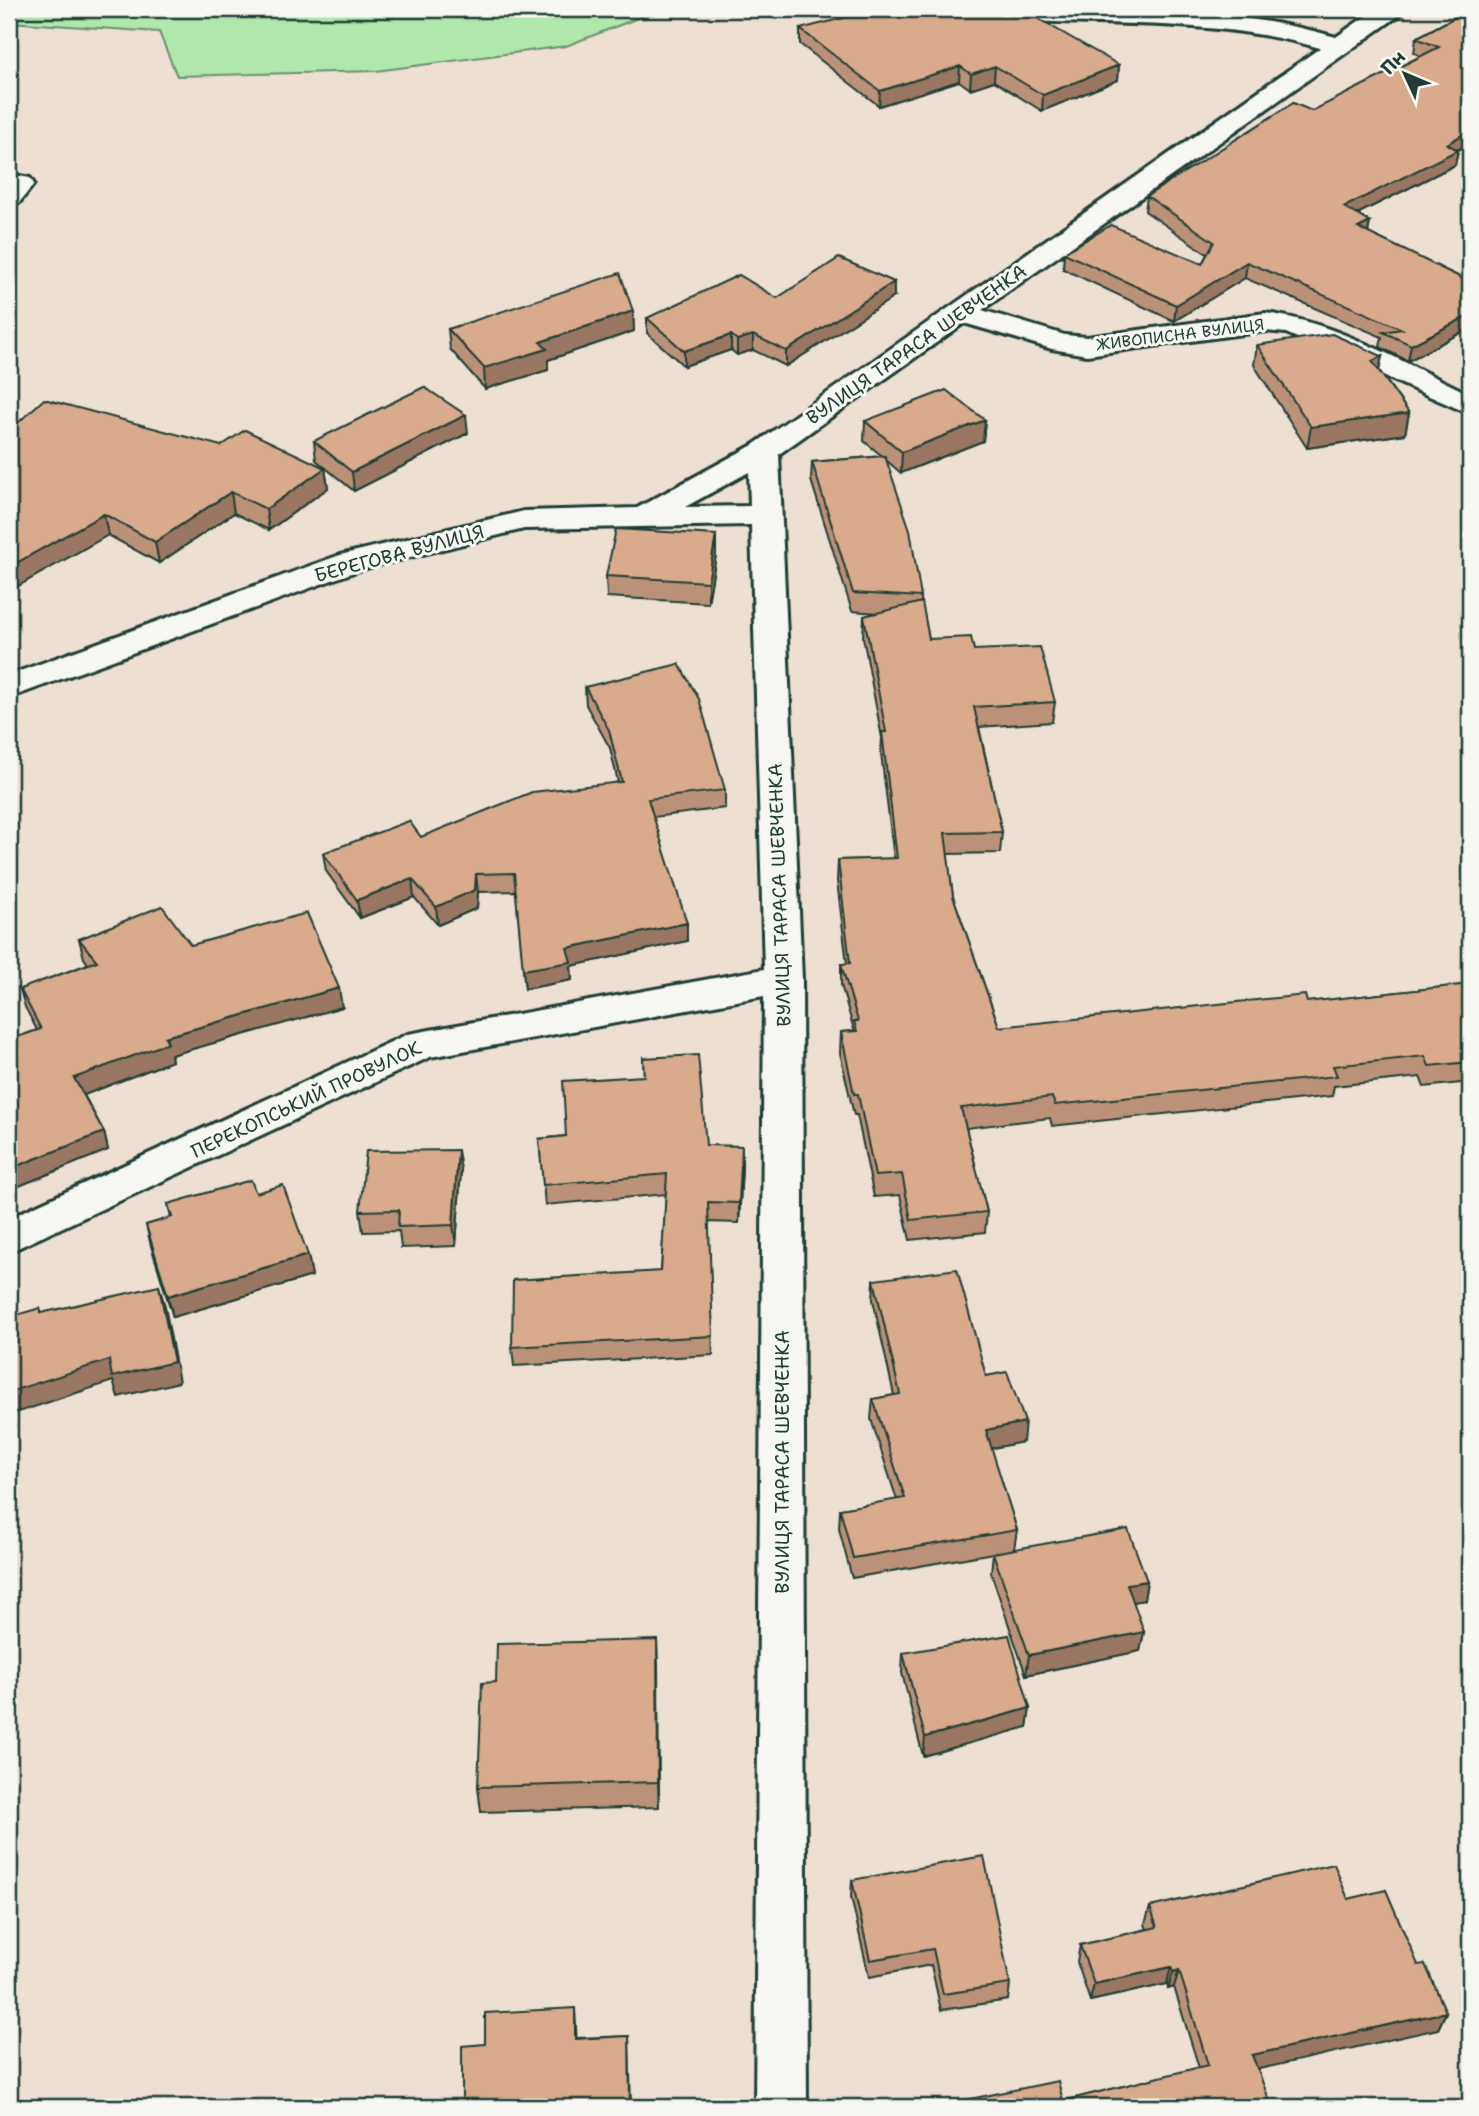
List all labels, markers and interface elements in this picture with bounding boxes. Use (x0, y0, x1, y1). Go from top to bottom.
north arrow (1370, 38, 1440, 108)
text: Пн (1375, 45, 1411, 80)
street label: ВУЛИЦЯ ТАРАСА ШЕВЧЕНКА (801, 258, 1032, 430)
street label: ЖИВОПИСНА ВУЛИЦЯ (1095, 314, 1265, 355)
street label: БЕРЕГОВА ВУЛИЦЯ (312, 519, 487, 588)
street label: ВУЛИЦЯ ТАРАСА ШЕВЧЕНКА (762, 763, 797, 1027)
street label: ПЕРЕКОПСЬКИЙ ПРОВУЛОК (187, 1035, 425, 1164)
street label: ВУЛИЦЯ ТАРАСА ШЕВЧЕНКА (770, 1330, 795, 1594)

